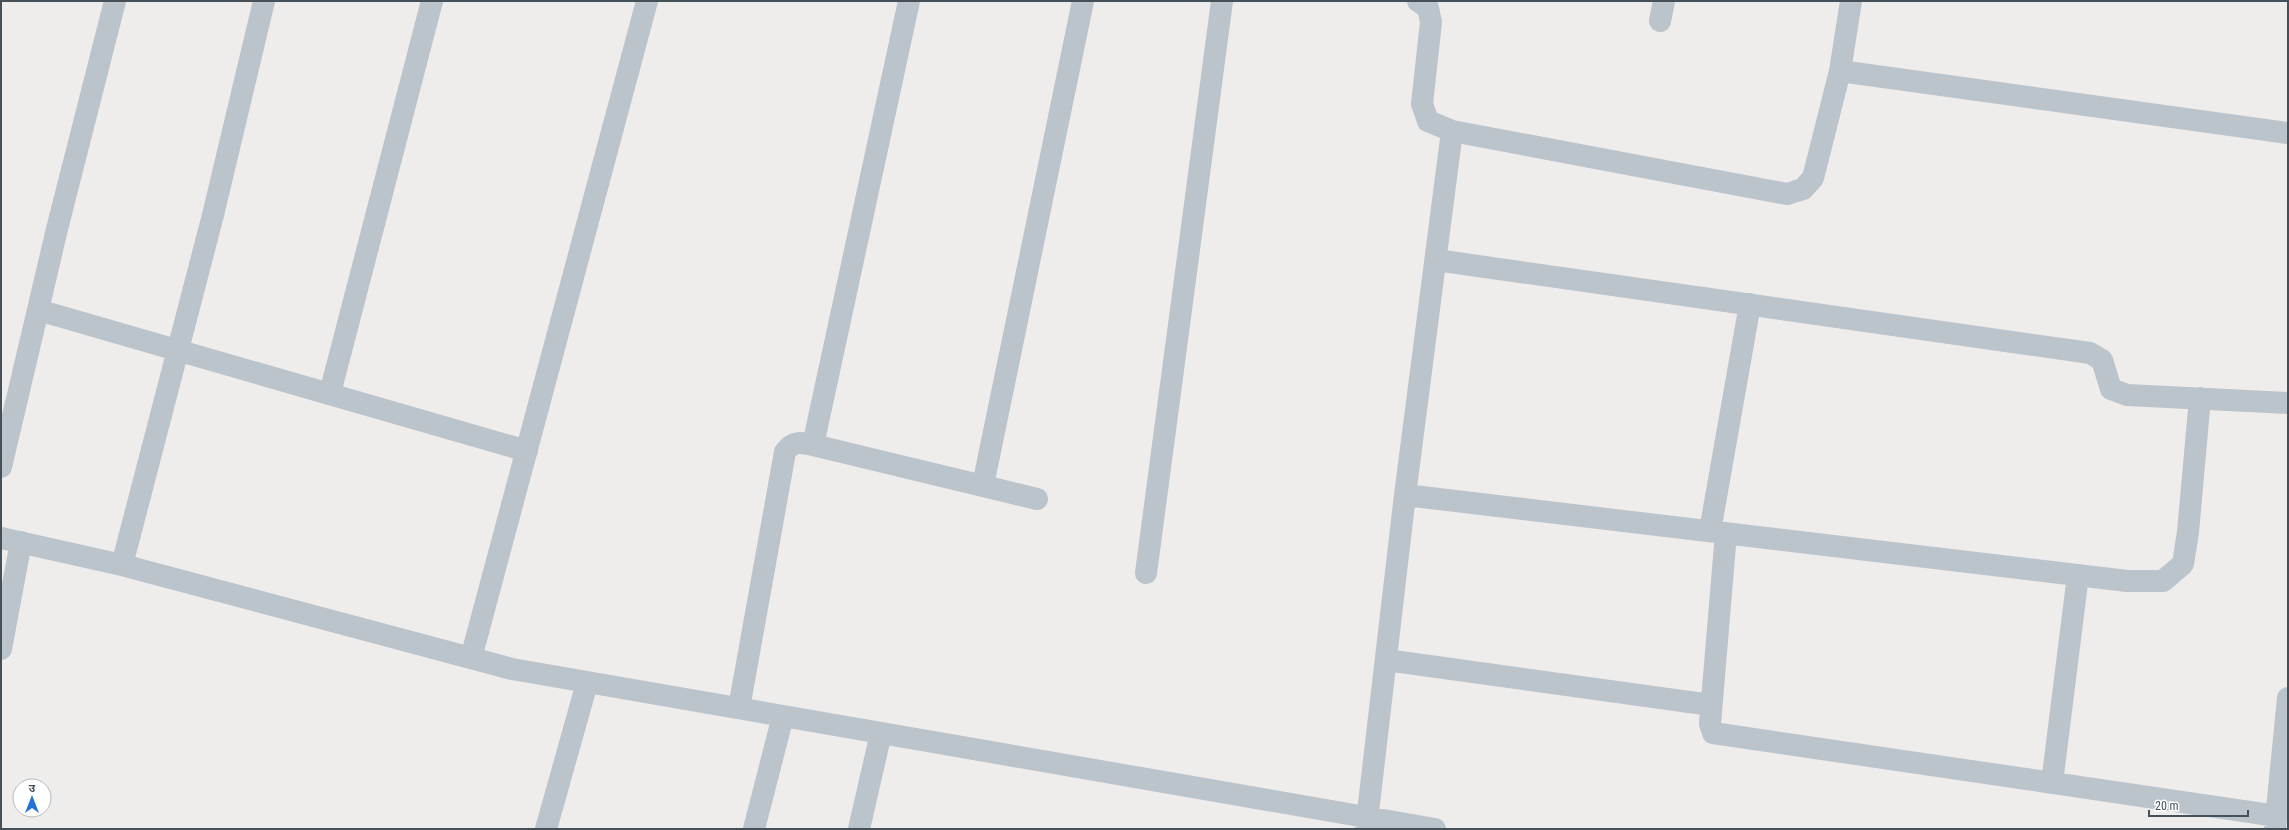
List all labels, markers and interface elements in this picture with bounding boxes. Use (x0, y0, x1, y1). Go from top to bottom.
north arrow (12, 778, 52, 818)
text: उ (29, 782, 36, 795)
scale bar (2149, 792, 2248, 818)
text: 20 m (2155, 799, 2179, 813)

